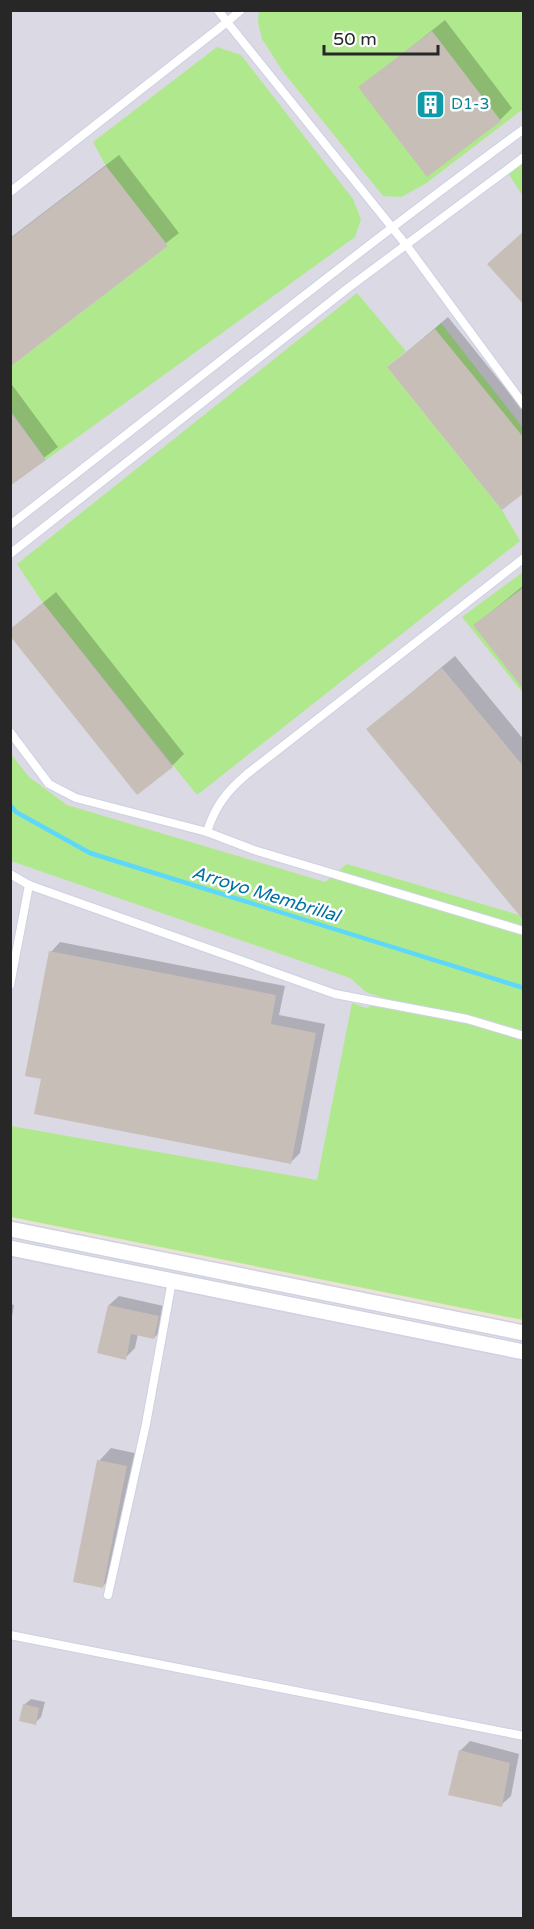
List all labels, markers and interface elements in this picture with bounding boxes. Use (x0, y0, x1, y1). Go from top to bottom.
scale bar (324, 18, 438, 56)
text: 50 m (333, 28, 377, 50)
building icon: D1-3 (414, 88, 446, 120)
place label: D1-3 (451, 94, 490, 114)
water label: Arroyo Membrillal (190, 861, 345, 928)

